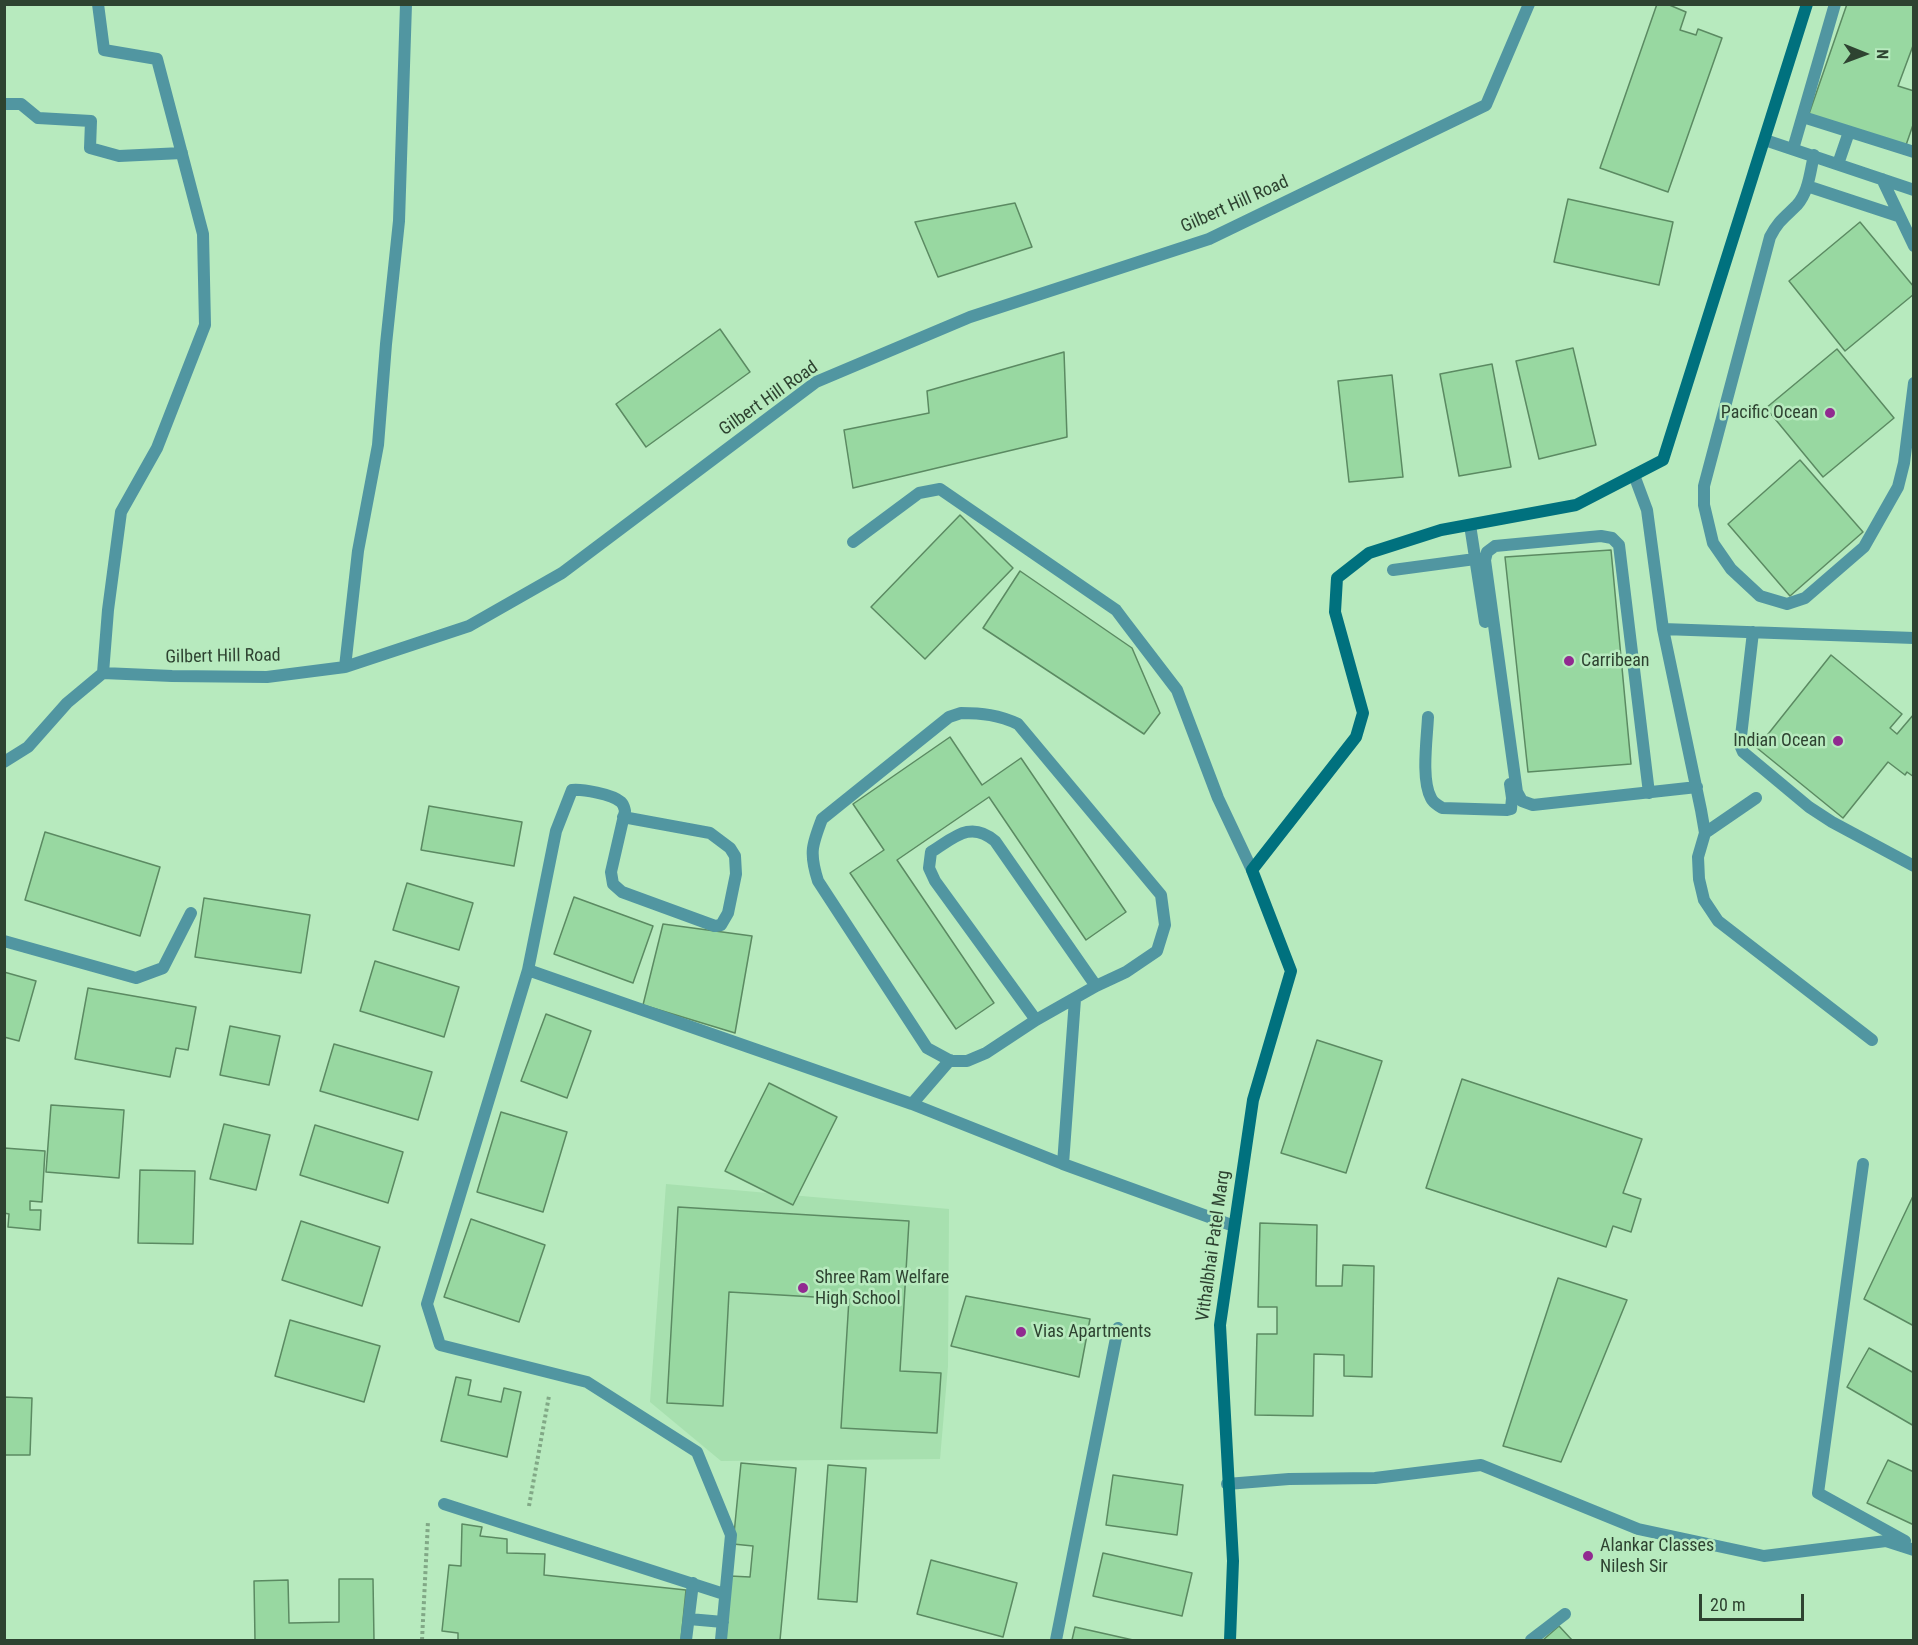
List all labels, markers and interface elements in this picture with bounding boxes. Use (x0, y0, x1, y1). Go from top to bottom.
north arrow (1834, 24, 1894, 84)
text: N (1873, 49, 1892, 59)
street label: Gilbert Hill Road (1178, 172, 1292, 238)
street label: Gilbert Hill Road (716, 357, 822, 441)
place label: Pacific Ocean (1721, 402, 1818, 424)
marker: Pacific Ocean (1823, 406, 1837, 420)
street label: Gilbert Hill Road (165, 645, 281, 669)
place label: Carribean (1581, 650, 1650, 672)
marker: Carribean (1562, 654, 1576, 668)
place label: Indian Ocean (1733, 730, 1826, 752)
marker: Indian Ocean (1831, 734, 1845, 748)
street label: Vithalbhai Patel Marg (1193, 1169, 1235, 1323)
place label: Shree Ram Welfare High School (815, 1267, 949, 1310)
marker: Shree Ram Welfare High School (796, 1281, 810, 1295)
place label: Vias Apartments (1033, 1321, 1152, 1343)
marker: Vias Apartments (1014, 1325, 1028, 1339)
place label: Alankar Classes Nilesh Sir (1600, 1535, 1714, 1578)
marker: Alankar Classes Nilesh Sir (1581, 1549, 1595, 1563)
scale bar (1702, 1582, 1807, 1620)
text: 20 m (1710, 1594, 1745, 1615)

